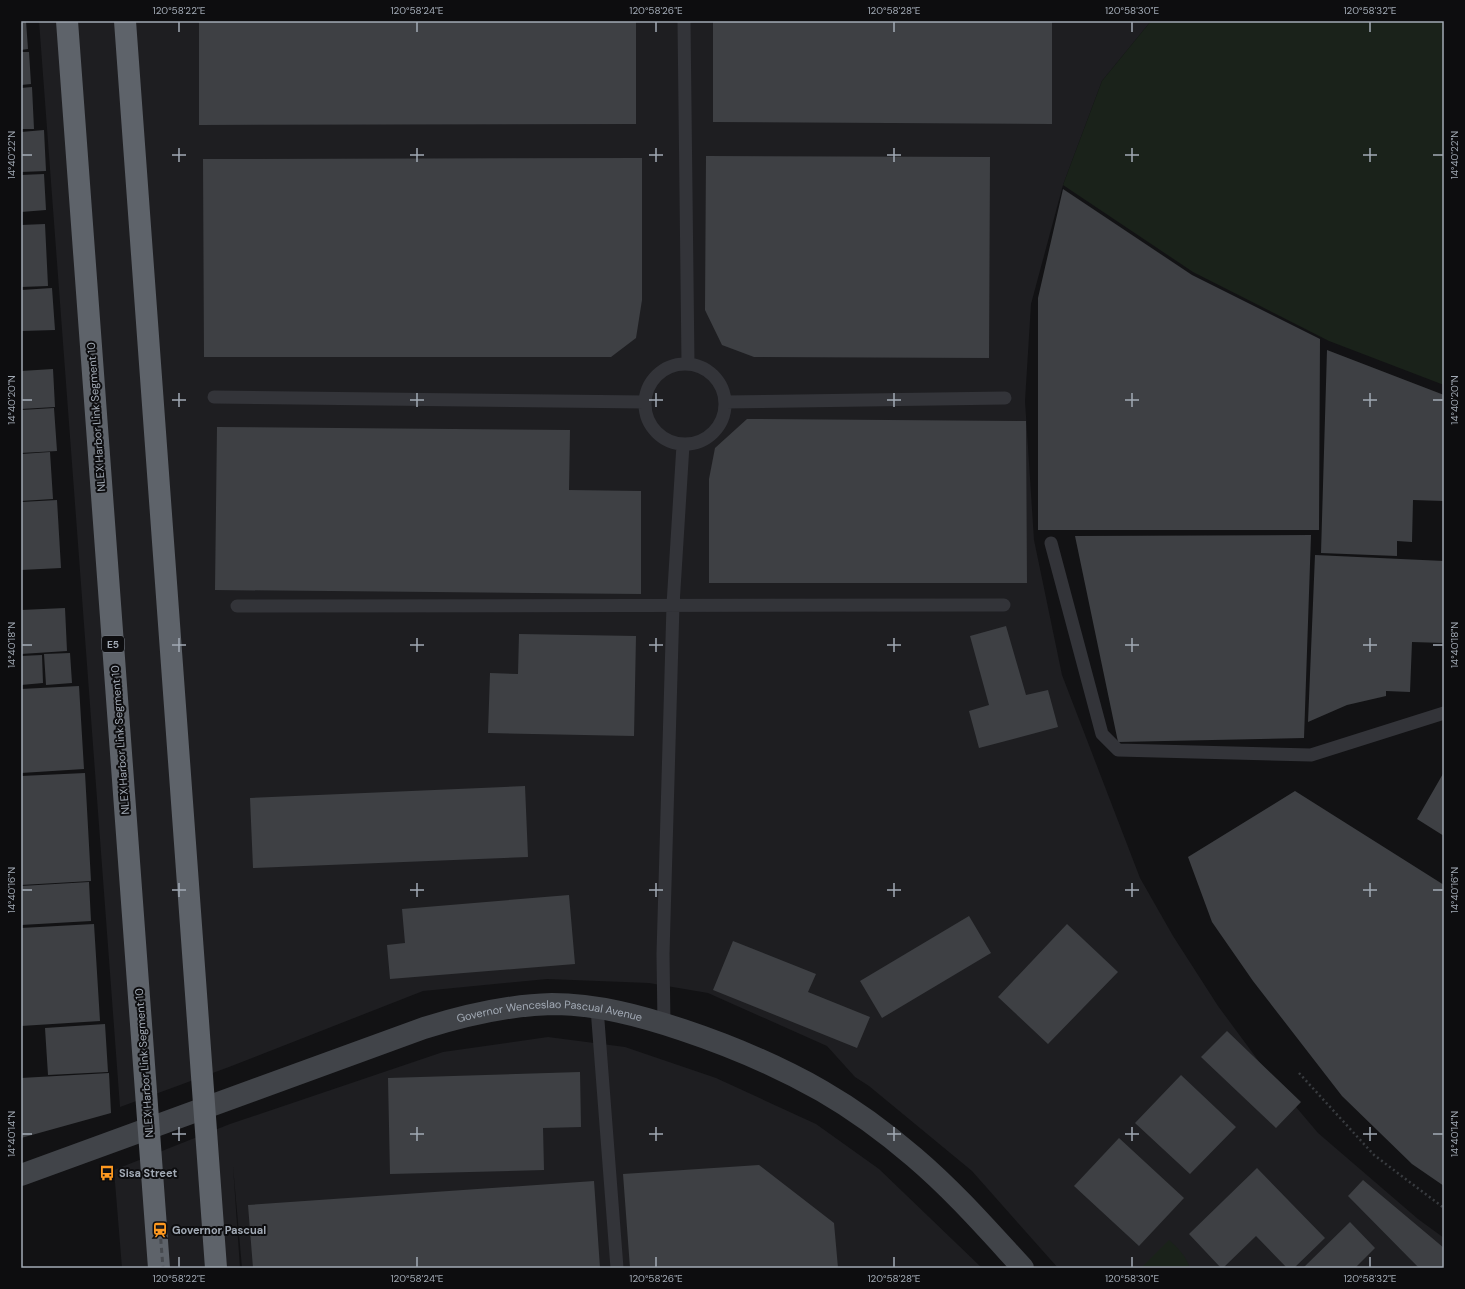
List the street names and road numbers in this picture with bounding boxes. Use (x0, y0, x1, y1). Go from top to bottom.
street label: NLEX Harbor Link Segment 10 (84, 342, 108, 492)
road number: E5 (102, 636, 124, 652)
street label: NLEX Harbor Link Segment 10 (108, 665, 132, 815)
street label: NLEX Harbor Link Segment 10 (132, 988, 156, 1138)
street label: Governor Wenceslao Pascual Avenue (455, 997, 644, 1025)

